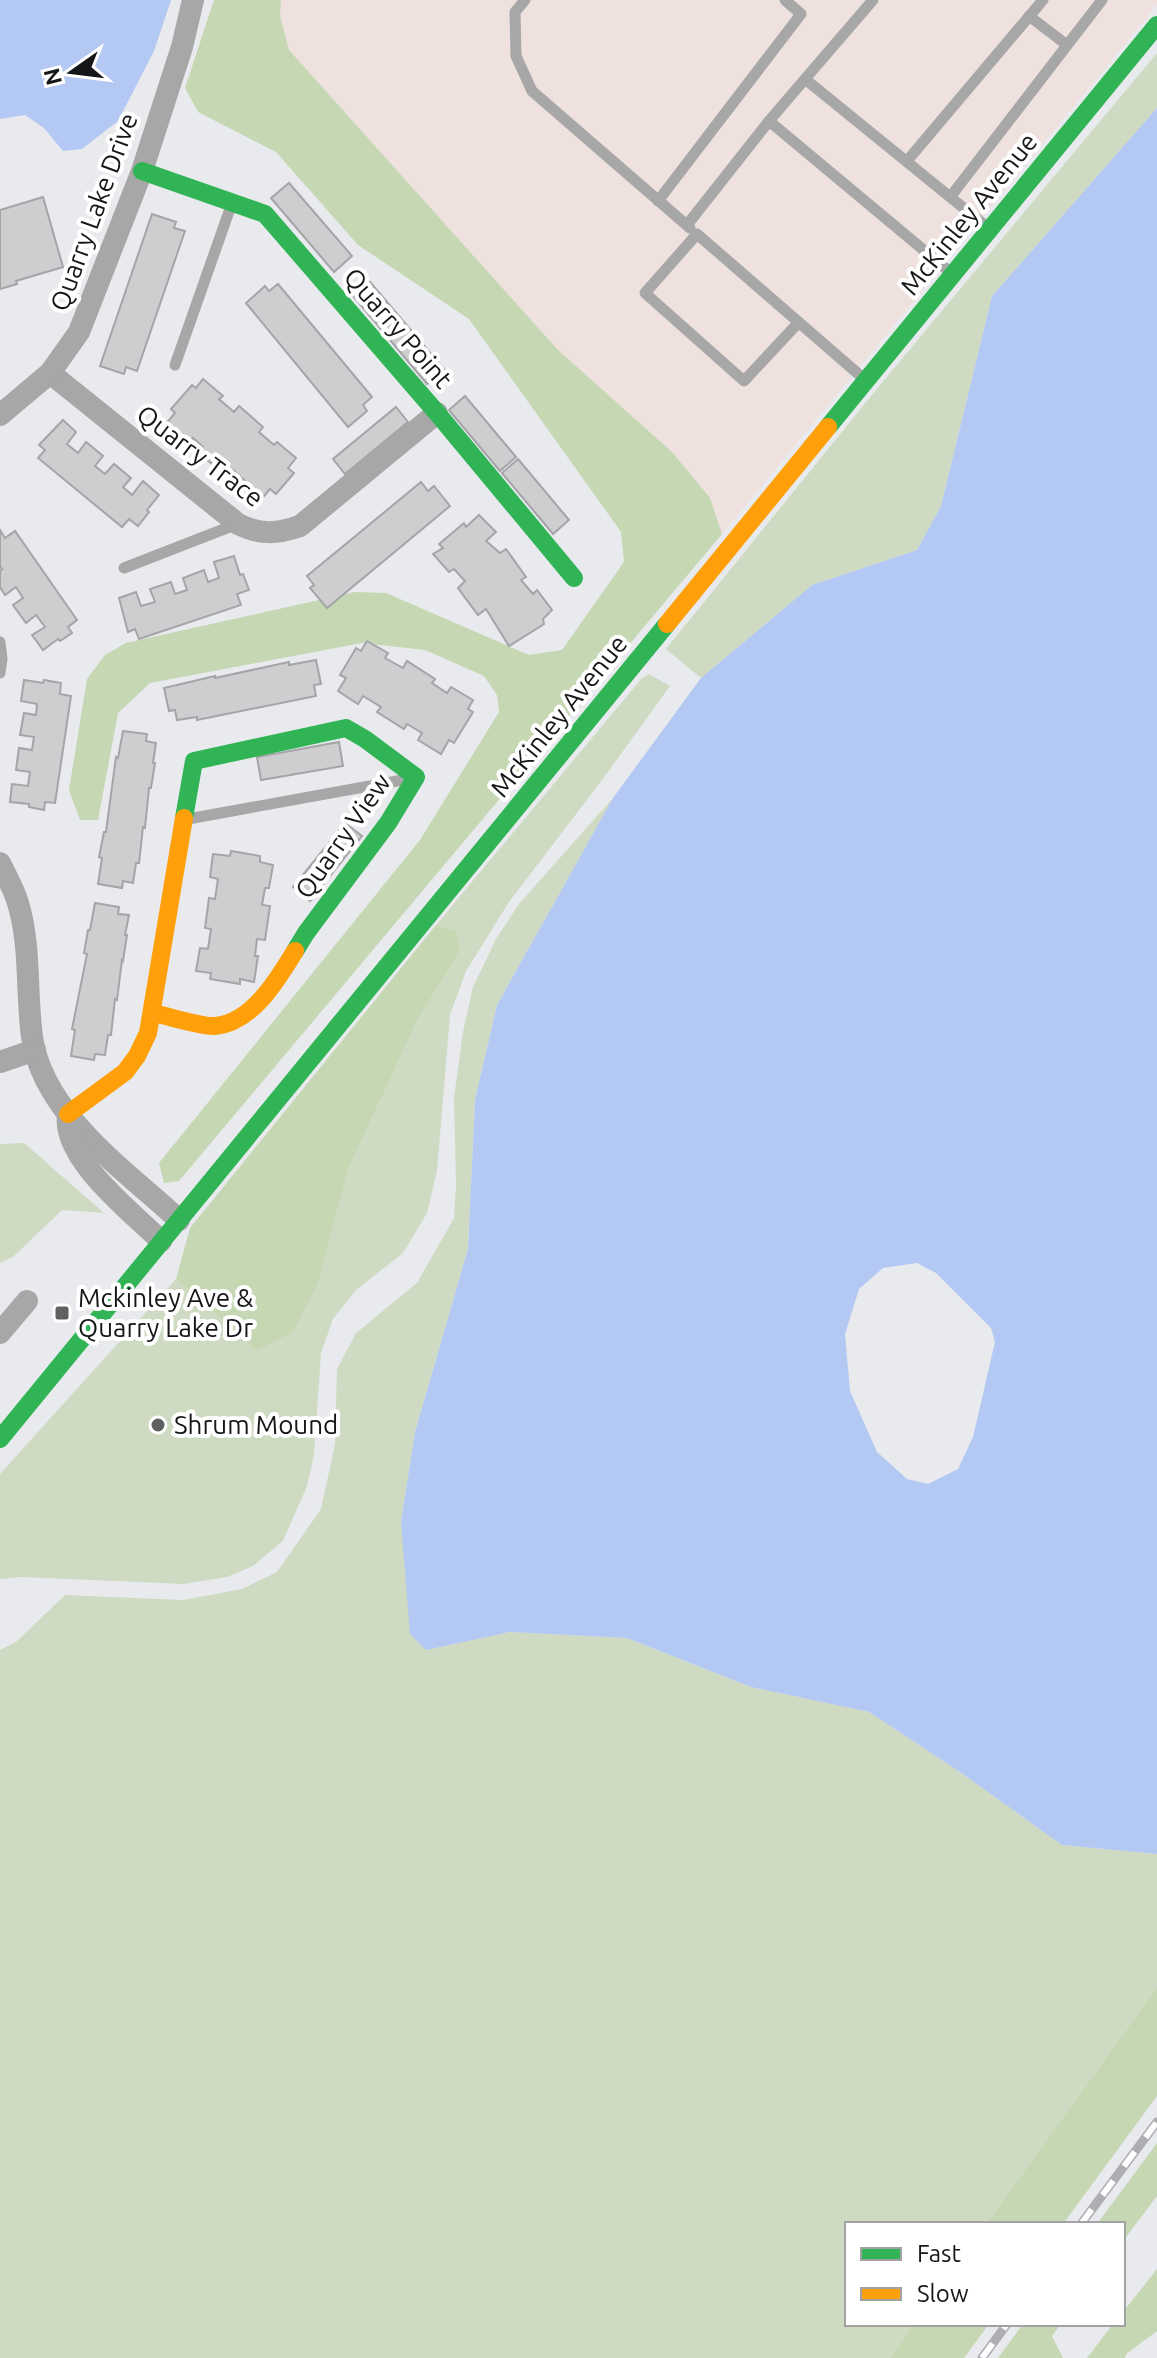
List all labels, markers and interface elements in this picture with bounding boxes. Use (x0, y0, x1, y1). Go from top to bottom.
north arrow (32, 32, 112, 112)
text: N (38, 66, 66, 88)
street label: Quarry Lake Drive (44, 109, 143, 315)
street label: McKinley Avenue (895, 127, 1043, 300)
street label: Quarry Point (339, 262, 458, 393)
street label: Quarry Trace (132, 399, 269, 512)
street label: McKinley Avenue (485, 629, 633, 802)
street label: Quarry View (289, 768, 396, 904)
place label: Mckinley Ave & Quarry Lake Dr (78, 1283, 253, 1342)
marker: Mckinley Ave & Quarry Lake Dr (53, 1304, 71, 1322)
place label: Shrum Mound (174, 1410, 338, 1439)
marker: Shrum Mound (149, 1416, 167, 1434)
legend (845, 2222, 1125, 2326)
text: Fast (917, 2240, 961, 2267)
text: Slow (917, 2280, 969, 2307)

